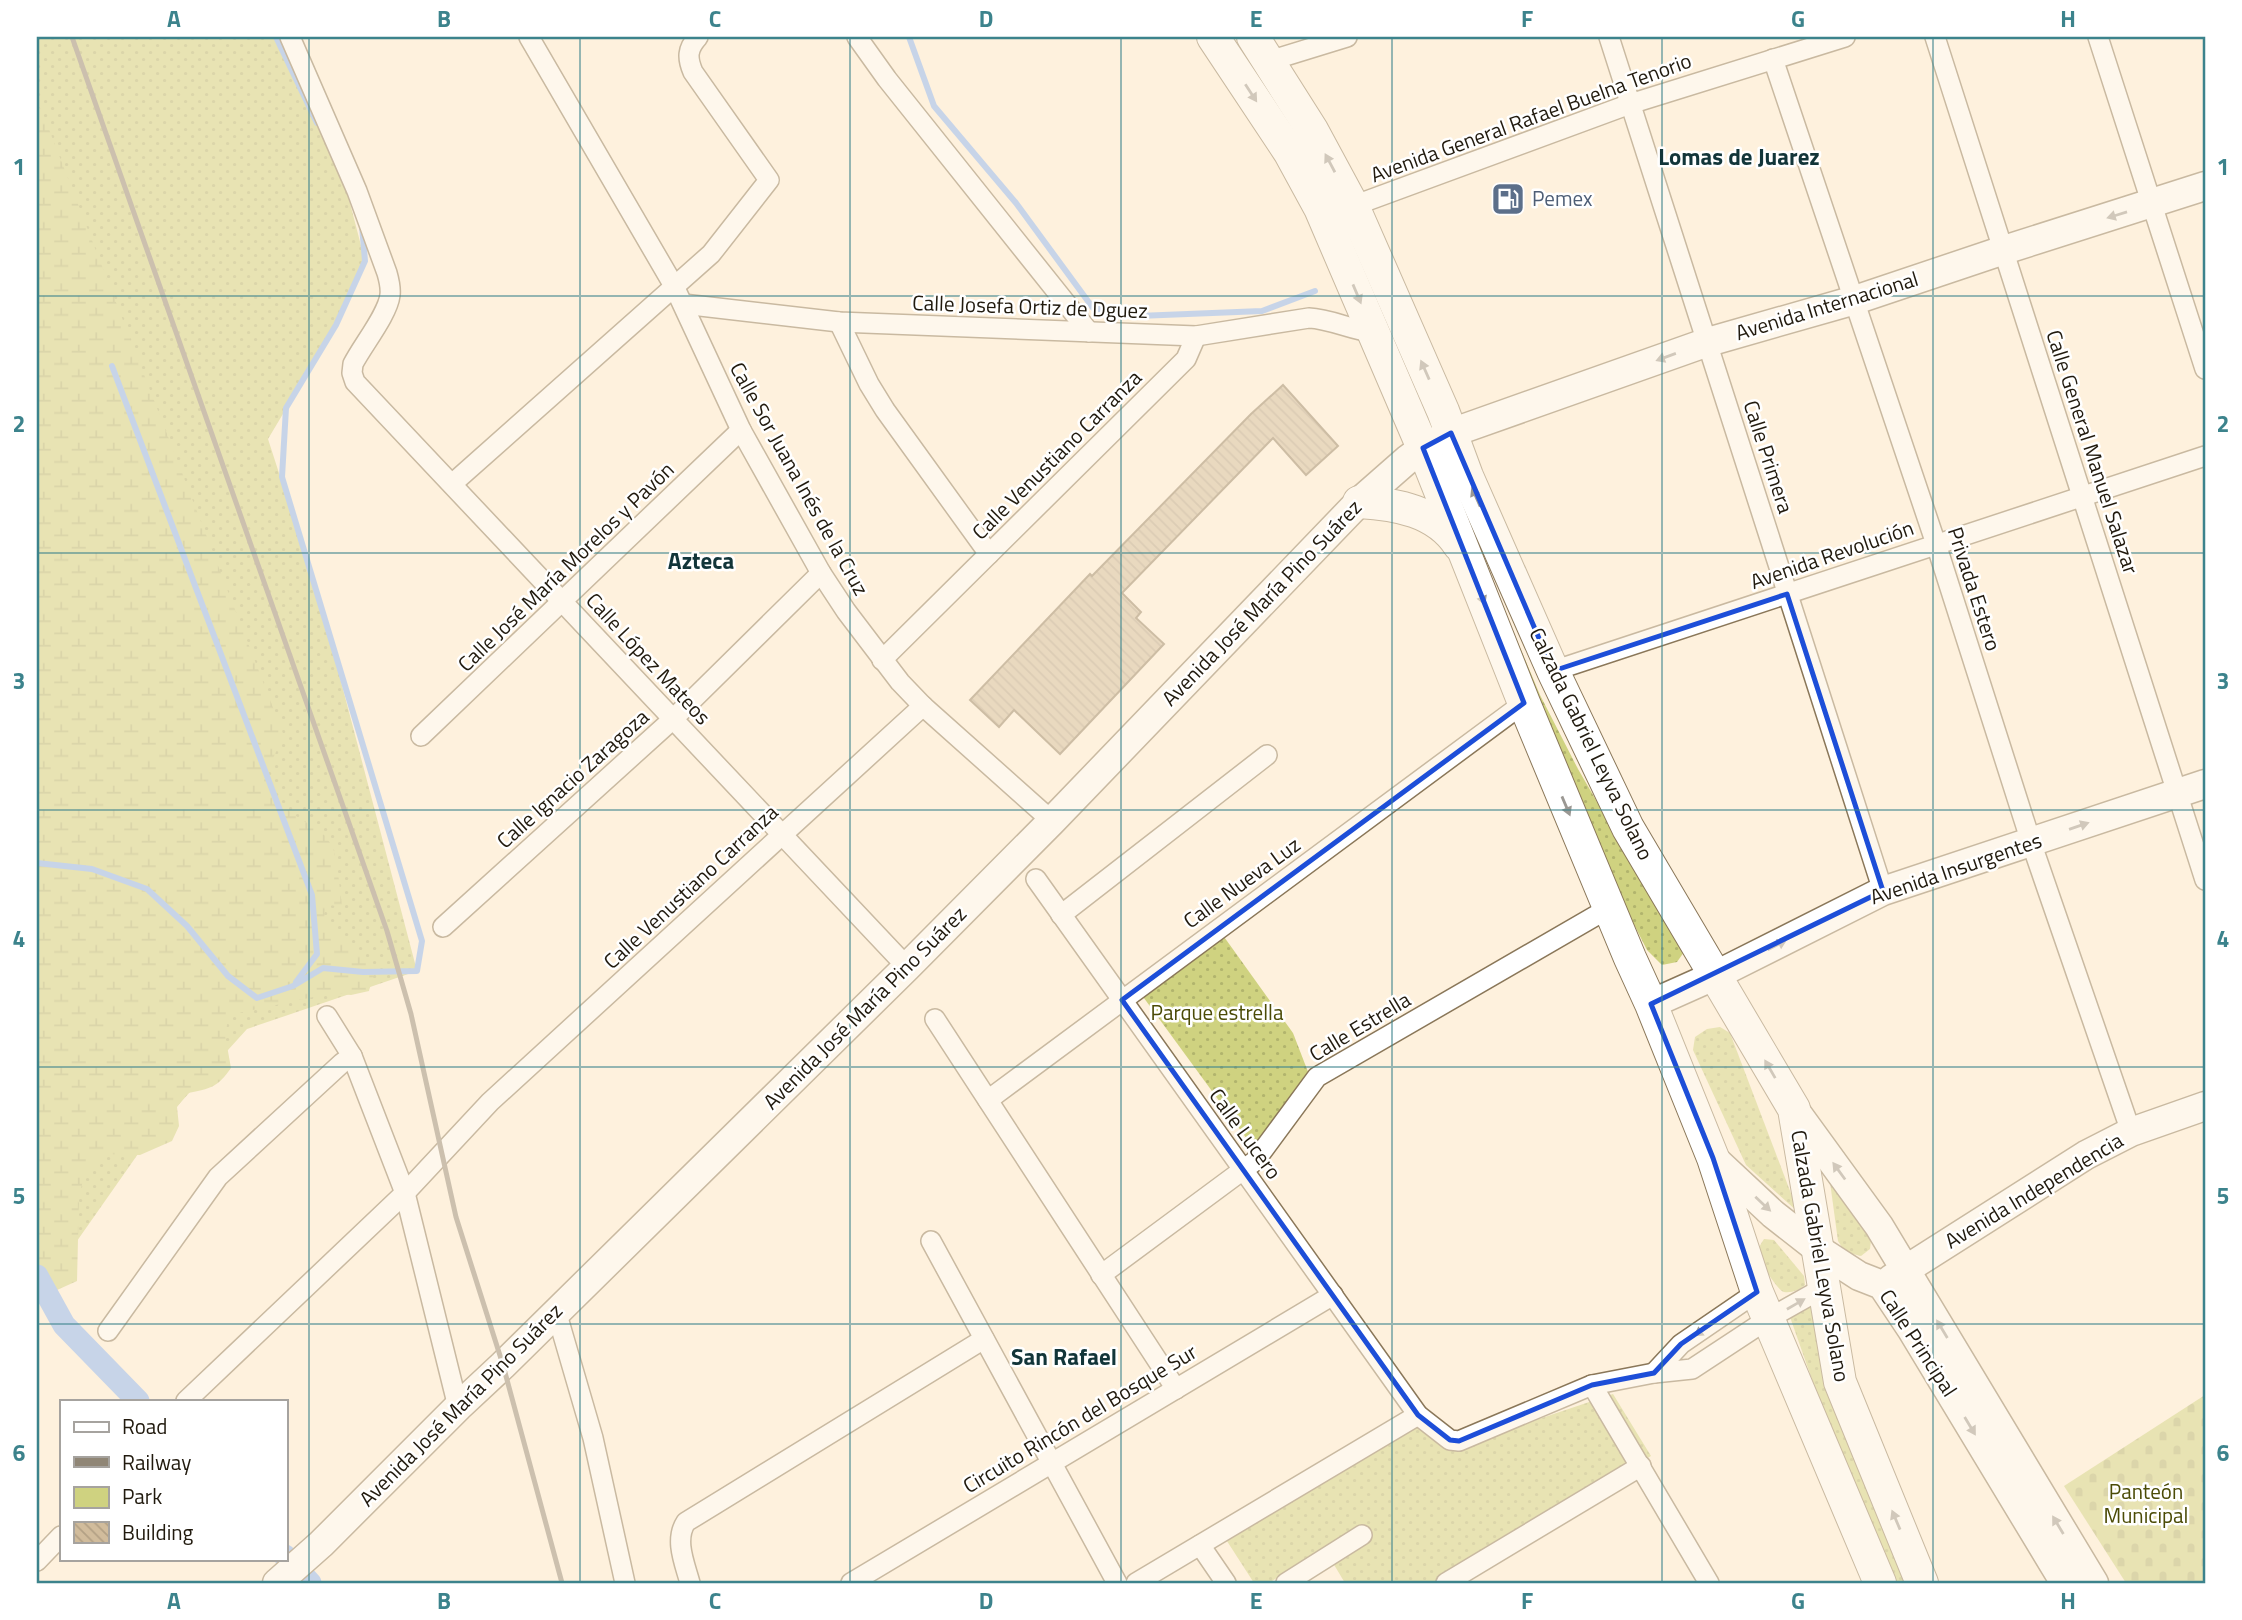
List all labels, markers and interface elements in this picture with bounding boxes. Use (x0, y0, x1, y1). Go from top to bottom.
text: A (167, 1, 181, 36)
text: B (437, 1, 451, 36)
text: C (709, 1, 721, 36)
text: D (979, 1, 993, 36)
text: E (1250, 1, 1262, 36)
text: F (1521, 1, 1533, 36)
text: G (1791, 1, 1805, 36)
text: H (2060, 1, 2076, 36)
street label: Avenida General Rafael Buelna Tenorio (1366, 44, 1696, 190)
one-way arrow (1244, 84, 1257, 103)
district label: Lomas de Juarez (1658, 139, 1820, 174)
text: 1 (13, 149, 25, 184)
text: 1 (2217, 149, 2229, 184)
one-way arrow (1324, 154, 1336, 173)
fuel station icon: Pemex (1489, 180, 1527, 218)
place label: Pemex (1532, 182, 1593, 214)
one-way arrow (2106, 210, 2127, 221)
street label: Avenida Internacional (1731, 262, 1922, 348)
one-way arrow (1351, 284, 1362, 305)
street label: Calle Josefa Ortiz de Dguez (912, 286, 1148, 326)
street label: Calle General Manuel Salazar (2038, 326, 2148, 578)
one-way arrow (1656, 352, 1677, 363)
street label: Calle Sor Juana Inés de la Cruz (722, 356, 877, 601)
one-way arrow (1419, 360, 1431, 380)
street label: Calle Venustiano Carranza (964, 362, 1149, 547)
street label: Calle Primera (1736, 396, 1802, 518)
text: 2 (13, 406, 25, 441)
text: 2 (2217, 406, 2229, 441)
street label: Calle José María Morelos y Pavón (450, 454, 681, 679)
one-way arrow (1471, 486, 1482, 507)
street label: Avenida José María Pino Suárez (1154, 492, 1369, 713)
street label: Avenida Revolución (1746, 511, 1918, 597)
street label: Privada Estero (1940, 523, 2010, 655)
district label: Azteca (668, 543, 734, 578)
street label: Calle López Mateos (579, 585, 719, 732)
one-way arrow (1475, 585, 1486, 606)
street label: Calzada Gabriel Leyva Solano (1522, 622, 1662, 865)
text: 3 (13, 663, 25, 698)
text: 3 (2217, 663, 2229, 698)
street label: Calle Ignacio Zaragoza (489, 701, 656, 856)
one-way arrow (1561, 795, 1572, 816)
street label: Calle Venustiano Carranza (596, 796, 785, 976)
one-way arrow (2069, 820, 2090, 831)
street label: Avenida Insurgentes (1866, 824, 2046, 912)
street label: Calle Nueva Luz (1176, 829, 1307, 936)
street label: Avenida José María Pino Suárez (755, 898, 973, 1116)
text: 4 (13, 921, 25, 956)
text: 4 (2217, 921, 2229, 956)
one-way arrow (1767, 939, 1787, 950)
street label: Calle Estrella (1303, 983, 1417, 1069)
park label: Parque estrella (1151, 996, 1284, 1028)
one-way arrow (1764, 1059, 1776, 1078)
street label: Calle Lucero (1202, 1081, 1290, 1186)
street label: Avenida Independencia (1938, 1124, 2129, 1256)
street label: Calzada Gabriel Leyva Solano (1783, 1127, 1859, 1384)
one-way arrow (1832, 1162, 1846, 1180)
text: 5 (13, 1178, 25, 1213)
text: 5 (2217, 1178, 2229, 1213)
one-way arrow (1754, 1196, 1771, 1212)
street label: Calle Principal (1872, 1282, 1966, 1403)
street label: Avenida José María Pino Suárez (351, 1295, 569, 1513)
one-way arrow (1786, 1298, 1805, 1310)
one-way arrow (1935, 1320, 1948, 1339)
one-way arrow (1694, 1323, 1712, 1337)
street label: Circuito Rincón del Bosque Sur (956, 1335, 1203, 1501)
district label: San Rafael (1011, 1339, 1117, 1374)
legend (60, 1400, 287, 1560)
text: Road (122, 1410, 167, 1442)
one-way arrow (1964, 1416, 1977, 1435)
text: 6 (13, 1435, 26, 1470)
text: 6 (2217, 1435, 2230, 1470)
text: Railway (122, 1446, 191, 1478)
park label: Panteón Municipal (2104, 1475, 2188, 1531)
text: Park (122, 1480, 162, 1512)
one-way arrow (1890, 1510, 1902, 1530)
one-way arrow (2052, 1515, 2065, 1535)
text: Building (122, 1516, 194, 1548)
text: A (167, 1583, 181, 1618)
text: B (437, 1583, 451, 1618)
text: C (709, 1583, 721, 1618)
text: D (979, 1583, 993, 1618)
text: E (1250, 1583, 1262, 1618)
text: F (1521, 1583, 1533, 1618)
text: G (1791, 1583, 1805, 1618)
text: H (2060, 1583, 2076, 1618)

